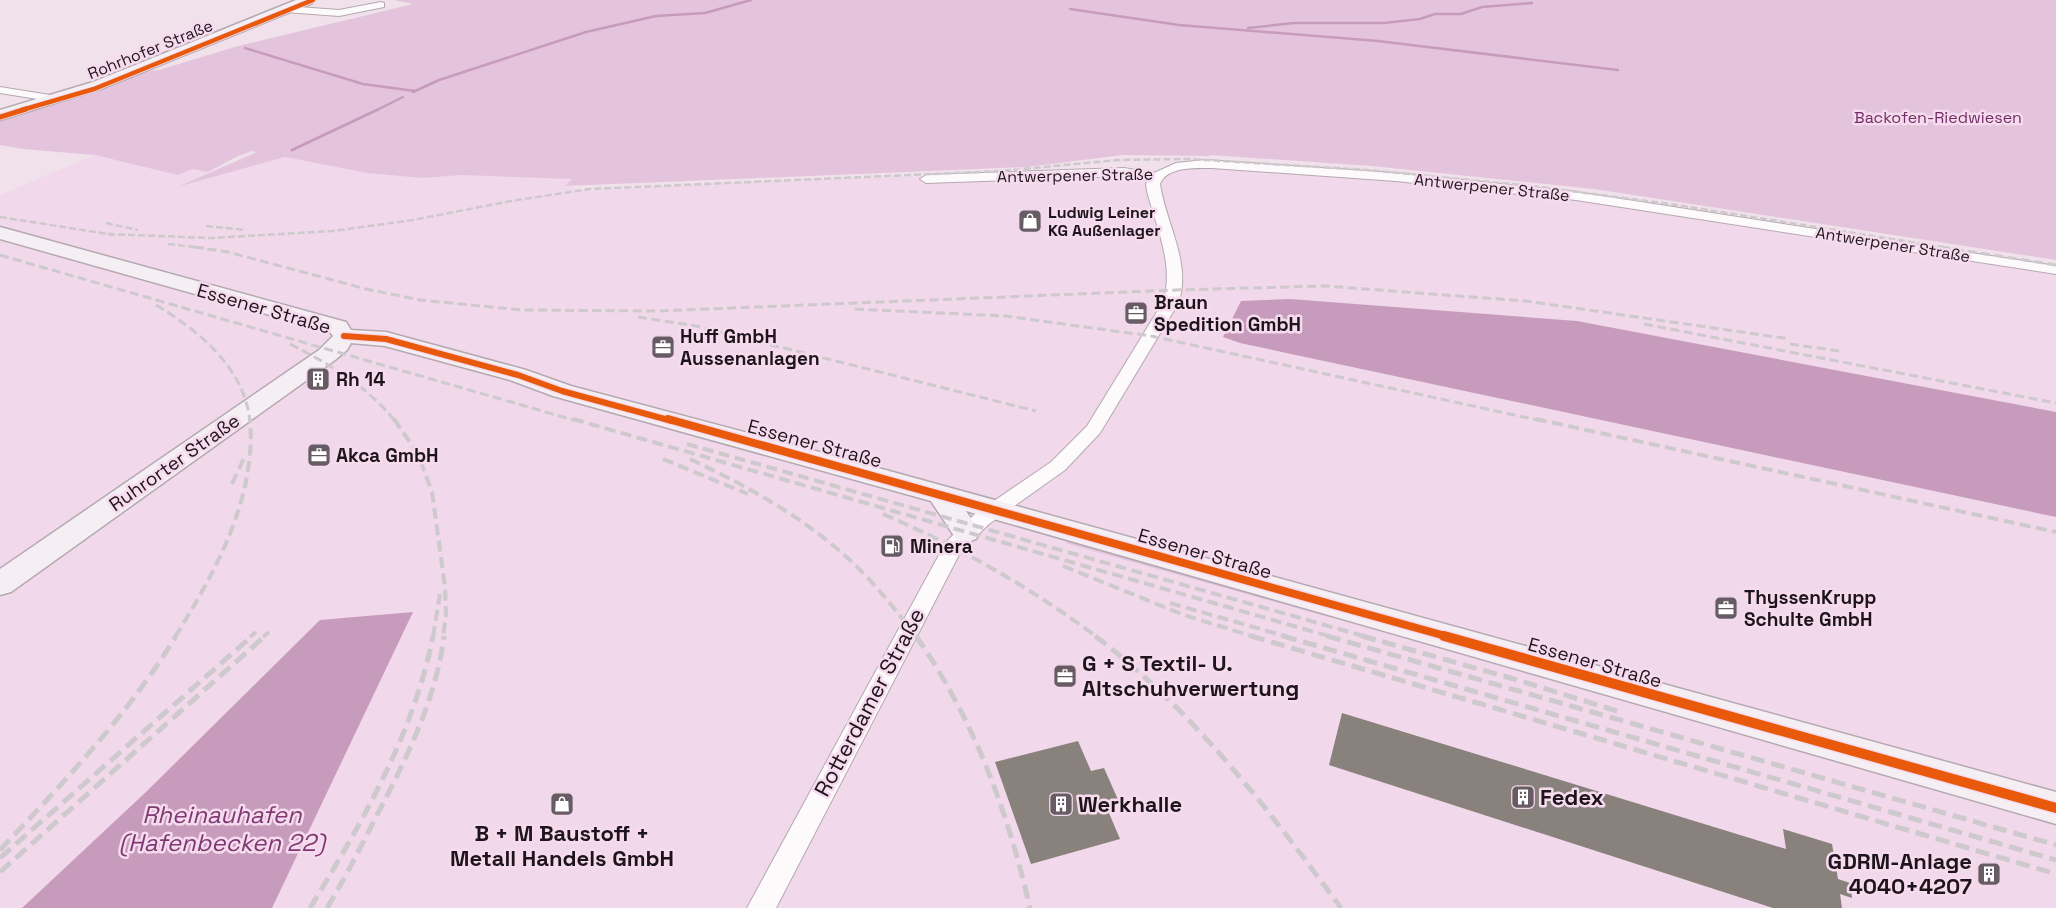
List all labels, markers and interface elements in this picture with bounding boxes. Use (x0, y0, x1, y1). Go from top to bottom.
street label: Rohrhofer Straße (85, 15, 216, 84)
park label: Backofen-Riedwiesen (1854, 107, 2022, 128)
street label: Antwerpener Straße (997, 164, 1153, 187)
street label: Antwerpener Straße (1413, 169, 1571, 206)
place label: Ludwig Leiner KG Außenlager (1048, 202, 1161, 241)
shop icon: Ludwig Leiner KG Außenlager (1017, 208, 1043, 234)
street label: Antwerpener Straße (1814, 222, 1972, 267)
street label: Essener Straße (194, 277, 334, 340)
place label: Braun Spedition GmbH (1154, 290, 1301, 337)
office icon: Braun Spedition GmbH (1123, 300, 1149, 326)
place label: Huff GmbH Aussenanlagen (680, 324, 820, 371)
office icon: Huff GmbH Aussenanlagen (650, 334, 676, 360)
building icon: Rh 14 (305, 366, 331, 392)
place label: Rh 14 (336, 367, 385, 392)
street label: Ruhrorter Straße (104, 408, 245, 517)
street label: Essener Straße (745, 414, 885, 473)
office icon: Akca GmbH (306, 442, 332, 468)
place label: Akca GmbH (336, 443, 439, 468)
street label: Essener Straße (1135, 522, 1275, 585)
fuel station icon: Minera (879, 533, 905, 559)
place label: Minera (910, 534, 973, 559)
place label: ThyssenKrupp Schulte GmbH (1744, 585, 1876, 632)
office icon: ThyssenKrupp Schulte GmbH (1713, 595, 1739, 621)
street label: Rotterdamer Straße (808, 603, 930, 801)
street label: Essener Straße (1525, 631, 1665, 694)
place label: G + S Textil- U. Altschuhverwertung (1082, 649, 1299, 702)
office icon: G + S Textil- U. Altschuhverwertung (1052, 663, 1078, 689)
place label: Fedex (1540, 783, 1603, 811)
building icon: Fedex (1510, 784, 1536, 810)
place label: Werkhalle (1078, 790, 1182, 818)
shop icon: B + M Baustoff + Metall Handels GmbH (549, 791, 575, 817)
building icon: Werkhalle (1048, 791, 1074, 817)
water label: Rheinauhafen (Hafenbecken 22) (119, 799, 327, 858)
place label: B + M Baustoff + Metall Handels GmbH (450, 819, 674, 872)
place label: GDRM-Anlage 4040+4207 (1828, 847, 1972, 900)
building icon: GDRM-Anlage 4040+4207 (1976, 861, 2002, 887)

